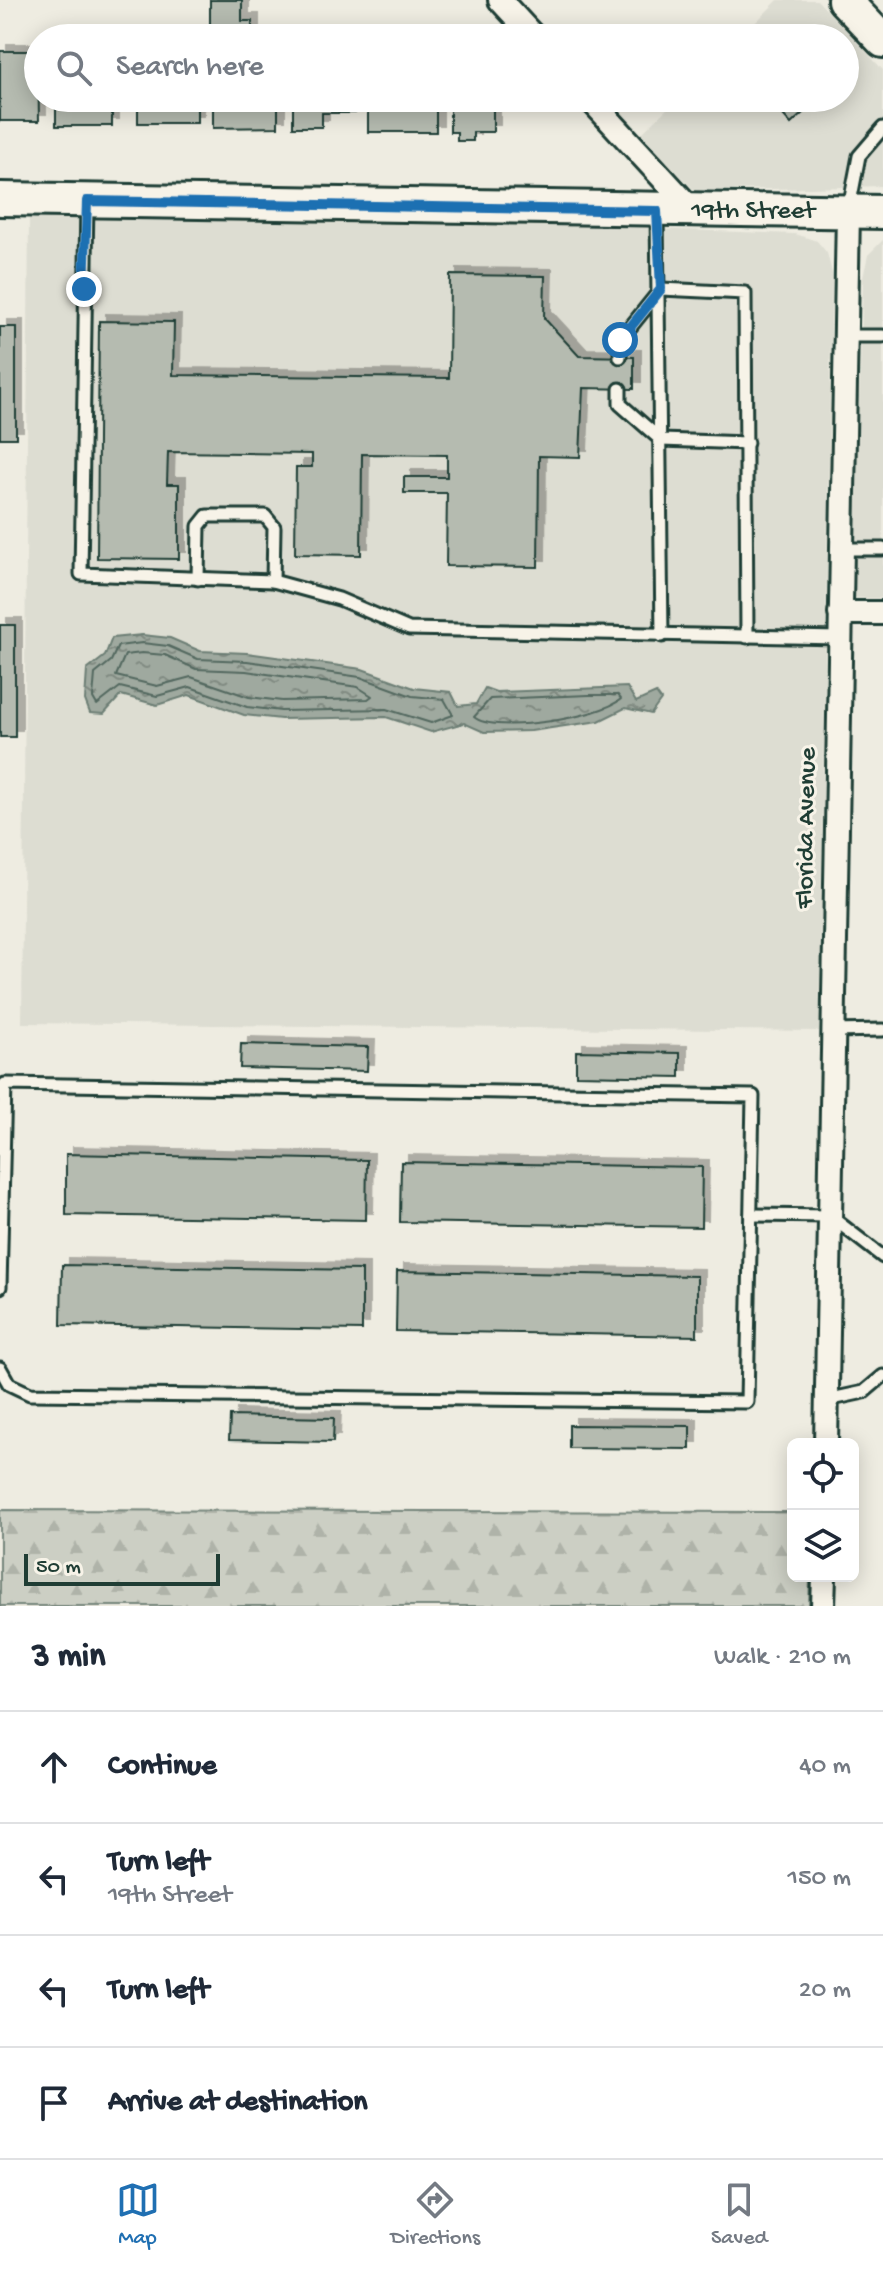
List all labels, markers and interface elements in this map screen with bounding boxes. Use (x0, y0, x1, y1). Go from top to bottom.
search box (24, 24, 859, 112)
icon: search (52, 46, 96, 90)
text: Search here (116, 51, 264, 86)
street label: 19th Street (690, 197, 817, 228)
route end (66, 271, 102, 307)
route start (602, 322, 638, 358)
street label: Florida Avenue (791, 746, 825, 910)
map controls (787, 1438, 859, 1582)
button: locate (787, 1438, 859, 1510)
button: layers (787, 1510, 859, 1582)
scale bar (24, 1550, 220, 1586)
text: 50 m (36, 1555, 81, 1581)
text: 3 min (32, 1638, 105, 1678)
text: Walk · 210 m (714, 1643, 851, 1674)
icon: ahead (32, 1745, 76, 1789)
text: Continue (108, 1750, 217, 1785)
text: 40 m (799, 1752, 851, 1783)
text: Turn left (108, 1846, 209, 1881)
icon: left (32, 1857, 76, 1901)
text: 150 m (787, 1864, 851, 1895)
text: 19th Street (108, 1881, 232, 1912)
icon: left (32, 1969, 76, 2013)
text: Turn left (108, 1974, 209, 2009)
text: 20 m (799, 1976, 851, 2007)
icon: arrive (32, 2081, 76, 2125)
text: Arrive at destination (108, 2086, 368, 2121)
tab: Map (116, 2178, 160, 2252)
tab: Directions (391, 2178, 480, 2252)
tab: Saved (711, 2178, 767, 2252)

